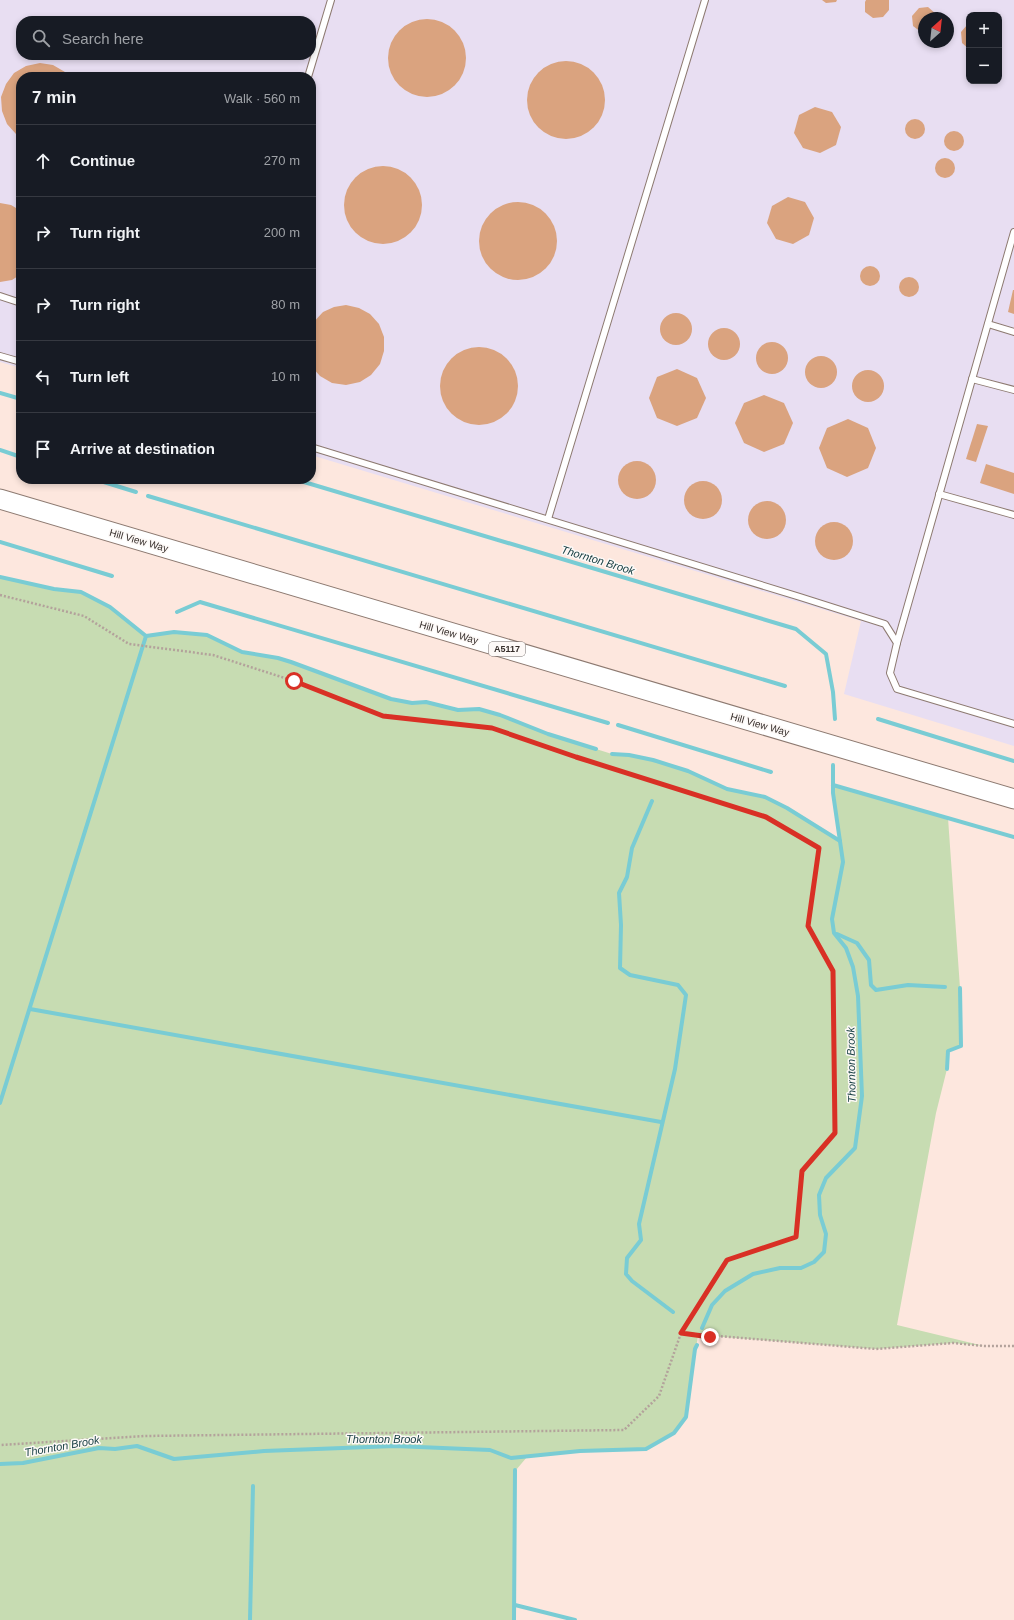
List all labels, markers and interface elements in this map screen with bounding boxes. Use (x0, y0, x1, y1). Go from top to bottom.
north arrow (918, 12, 954, 48)
map controls (966, 12, 1002, 84)
button: + (966, 12, 1002, 48)
search box (16, 16, 316, 60)
icon: search (30, 27, 52, 49)
text: Search here (62, 30, 144, 47)
button: − (966, 48, 1002, 84)
text: 7 min (32, 88, 76, 107)
text: Walk · 560 m (224, 91, 300, 106)
icon: ahead (32, 150, 54, 172)
text: Continue (70, 152, 135, 169)
text: 270 m (264, 153, 300, 168)
icon: right (32, 222, 54, 244)
text: Turn right (70, 224, 140, 241)
text: 200 m (264, 225, 300, 240)
icon: right (32, 294, 54, 316)
text: Turn right (70, 296, 140, 313)
text: 80 m (271, 297, 300, 312)
icon: left (32, 366, 54, 388)
text: Turn left (70, 368, 129, 385)
text: 10 m (271, 369, 300, 384)
icon: arrive (32, 438, 54, 460)
text: Arrive at destination (70, 440, 215, 457)
street label: Hill View Way (108, 527, 169, 554)
water label: Thornton Brook (560, 543, 636, 577)
street label: Hill View Way (418, 619, 479, 646)
road number: A5117 (489, 642, 525, 656)
route start (285, 672, 303, 690)
street label: Hill View Way (729, 711, 790, 738)
water label: Thornton Brook (844, 1026, 858, 1103)
route end (701, 1328, 719, 1346)
water label: Thornton Brook (24, 1433, 101, 1458)
water label: Thornton Brook (346, 1433, 422, 1445)

